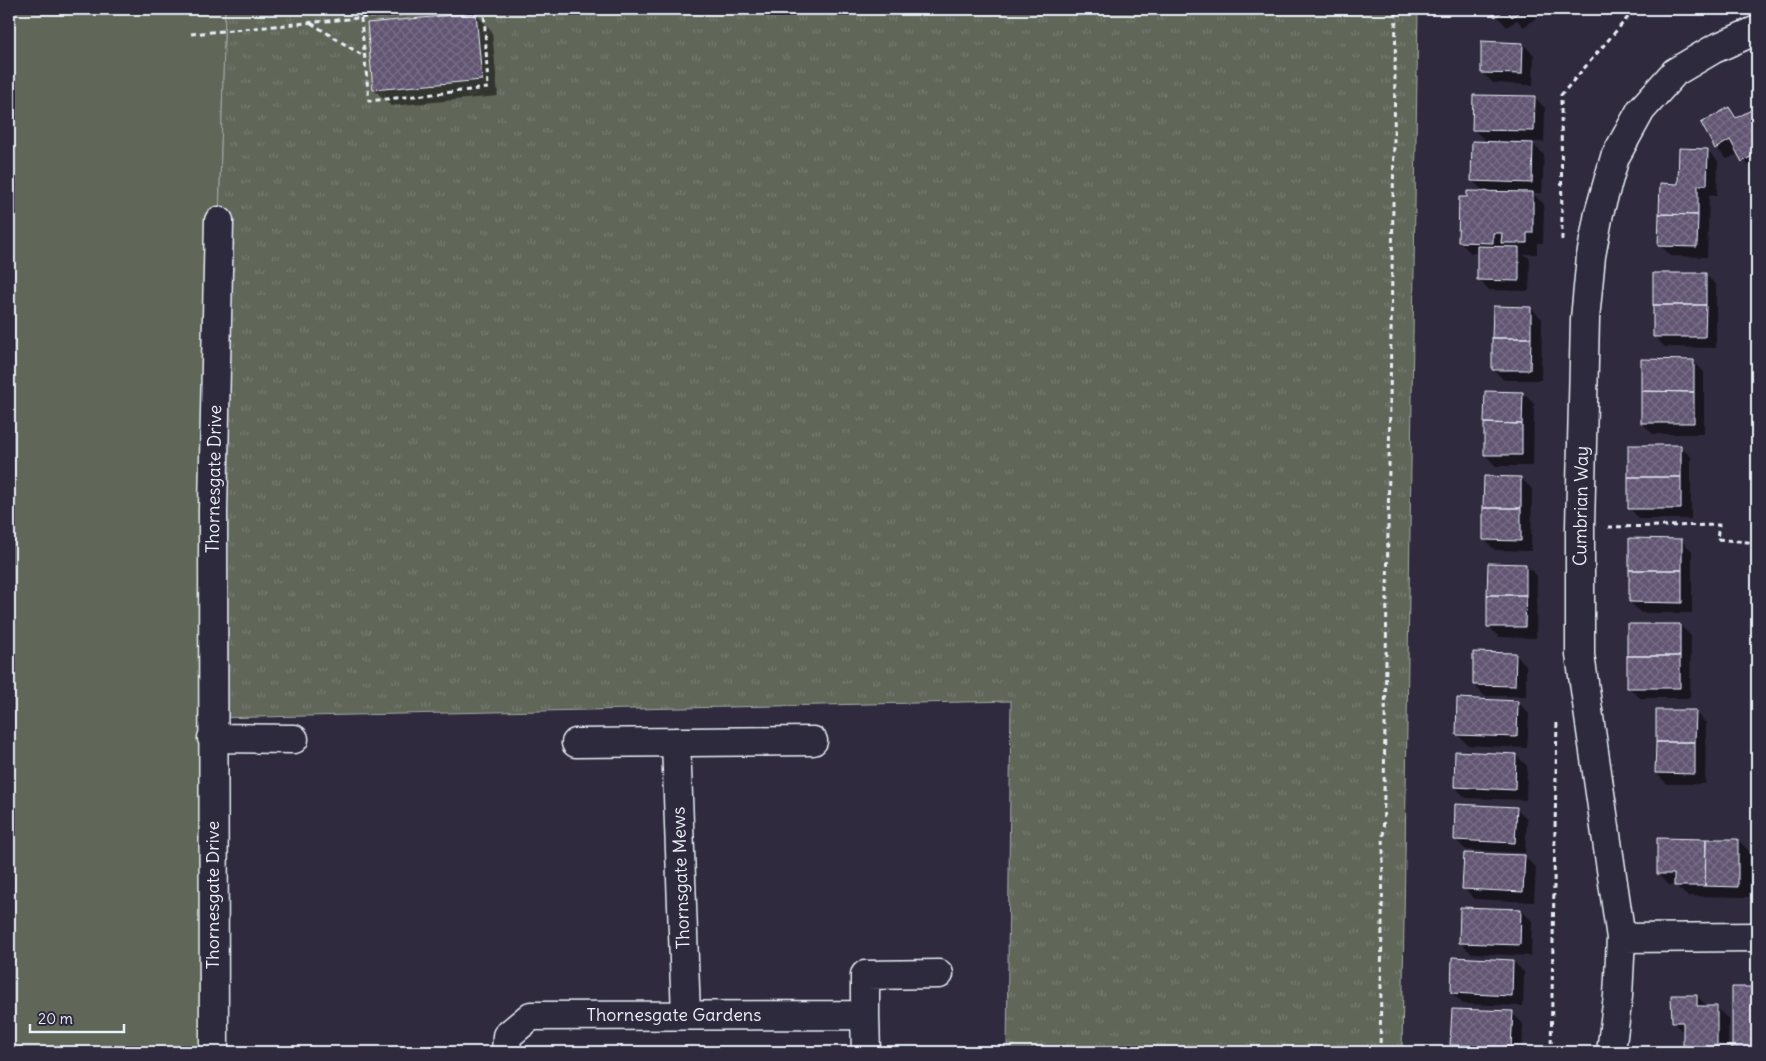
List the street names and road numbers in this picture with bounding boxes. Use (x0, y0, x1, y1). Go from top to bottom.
street label: Thornesgate Drive (201, 405, 226, 553)
street label: Cumbrian Way (1568, 446, 1593, 566)
street label: Thornsgate Mews (667, 806, 694, 950)
street label: Thornesgate Drive (201, 821, 224, 969)
street label: Thornesgate Gardens (587, 1003, 761, 1026)

